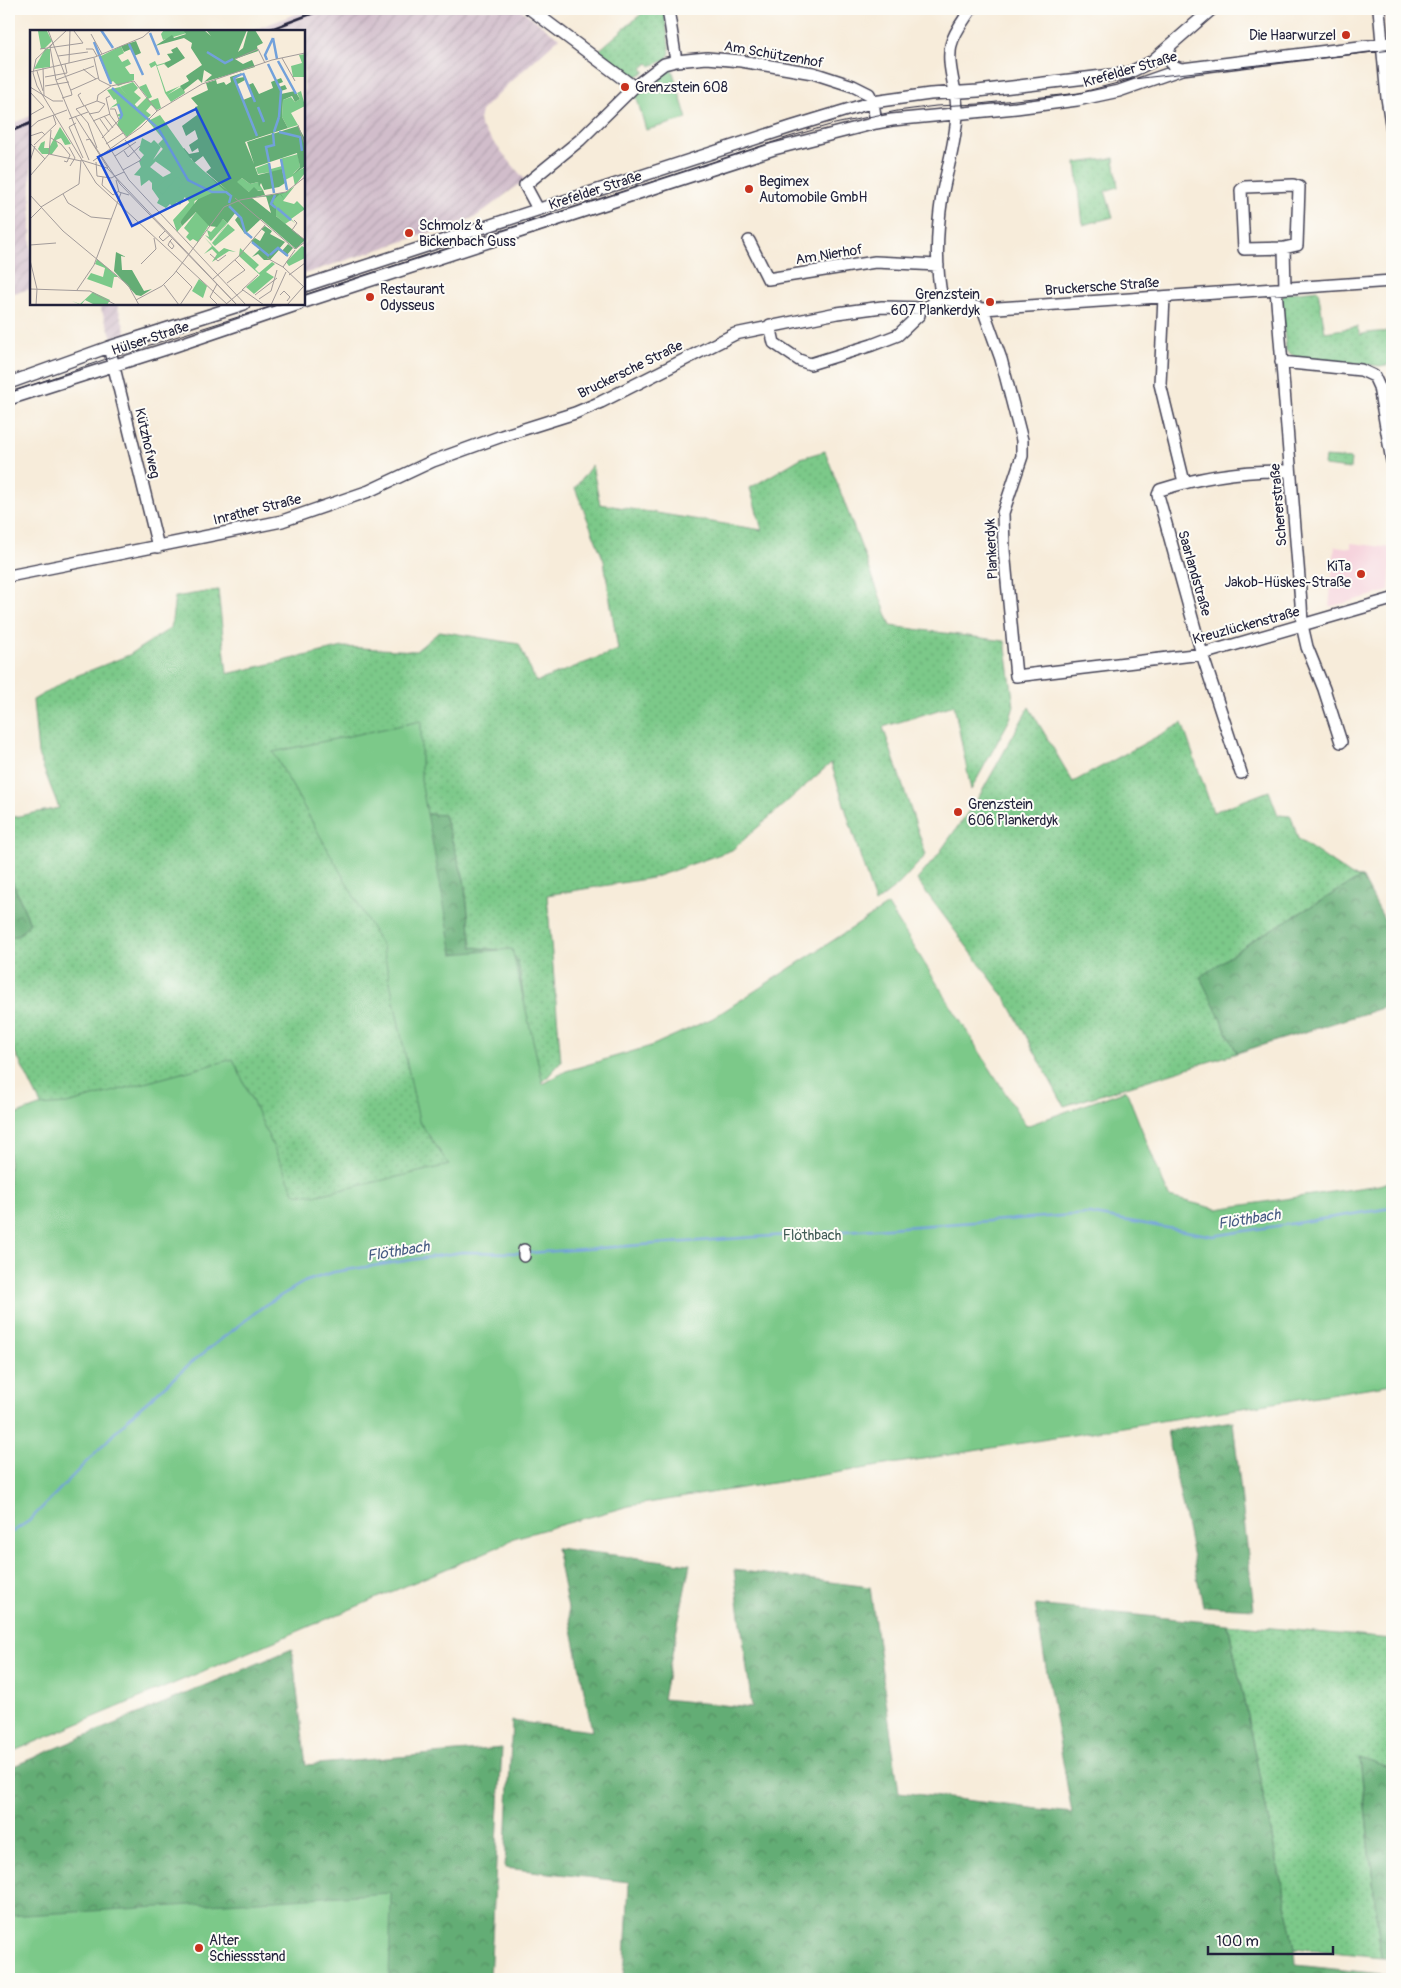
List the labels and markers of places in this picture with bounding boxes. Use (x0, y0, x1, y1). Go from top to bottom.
place label: Die Haarwurzel (1249, 27, 1336, 44)
marker: Die Haarwurzel (1340, 29, 1352, 41)
place label: Grenzstein 608 (635, 79, 728, 96)
marker: Grenzstein 608 (619, 81, 631, 93)
place label: Begimex Automobile GmbH (759, 173, 867, 206)
marker: Begimex Automobile GmbH (743, 183, 755, 195)
place label: Schmolz & Bickenbach Guss (419, 217, 517, 250)
marker: Schmolz & Bickenbach Guss (403, 227, 415, 239)
place label: Restaurant Odysseus (380, 281, 445, 314)
place label: Grenzstein 607 Plankerdyk (891, 286, 980, 319)
marker: Restaurant Odysseus (364, 291, 376, 303)
marker: Grenzstein 607 Plankerdyk (984, 296, 996, 308)
place label: KiTa Jakob-Hüskes-Straße (1224, 558, 1351, 591)
marker: KiTa Jakob-Hüskes-Straße (1355, 568, 1367, 580)
place label: Grenzstein 606 Plankerdyk (968, 796, 1058, 829)
marker: Grenzstein 606 Plankerdyk (952, 806, 964, 818)
place label: Alter Schiessstand (209, 1932, 286, 1965)
marker: Alter Schiessstand (193, 1942, 205, 1954)

